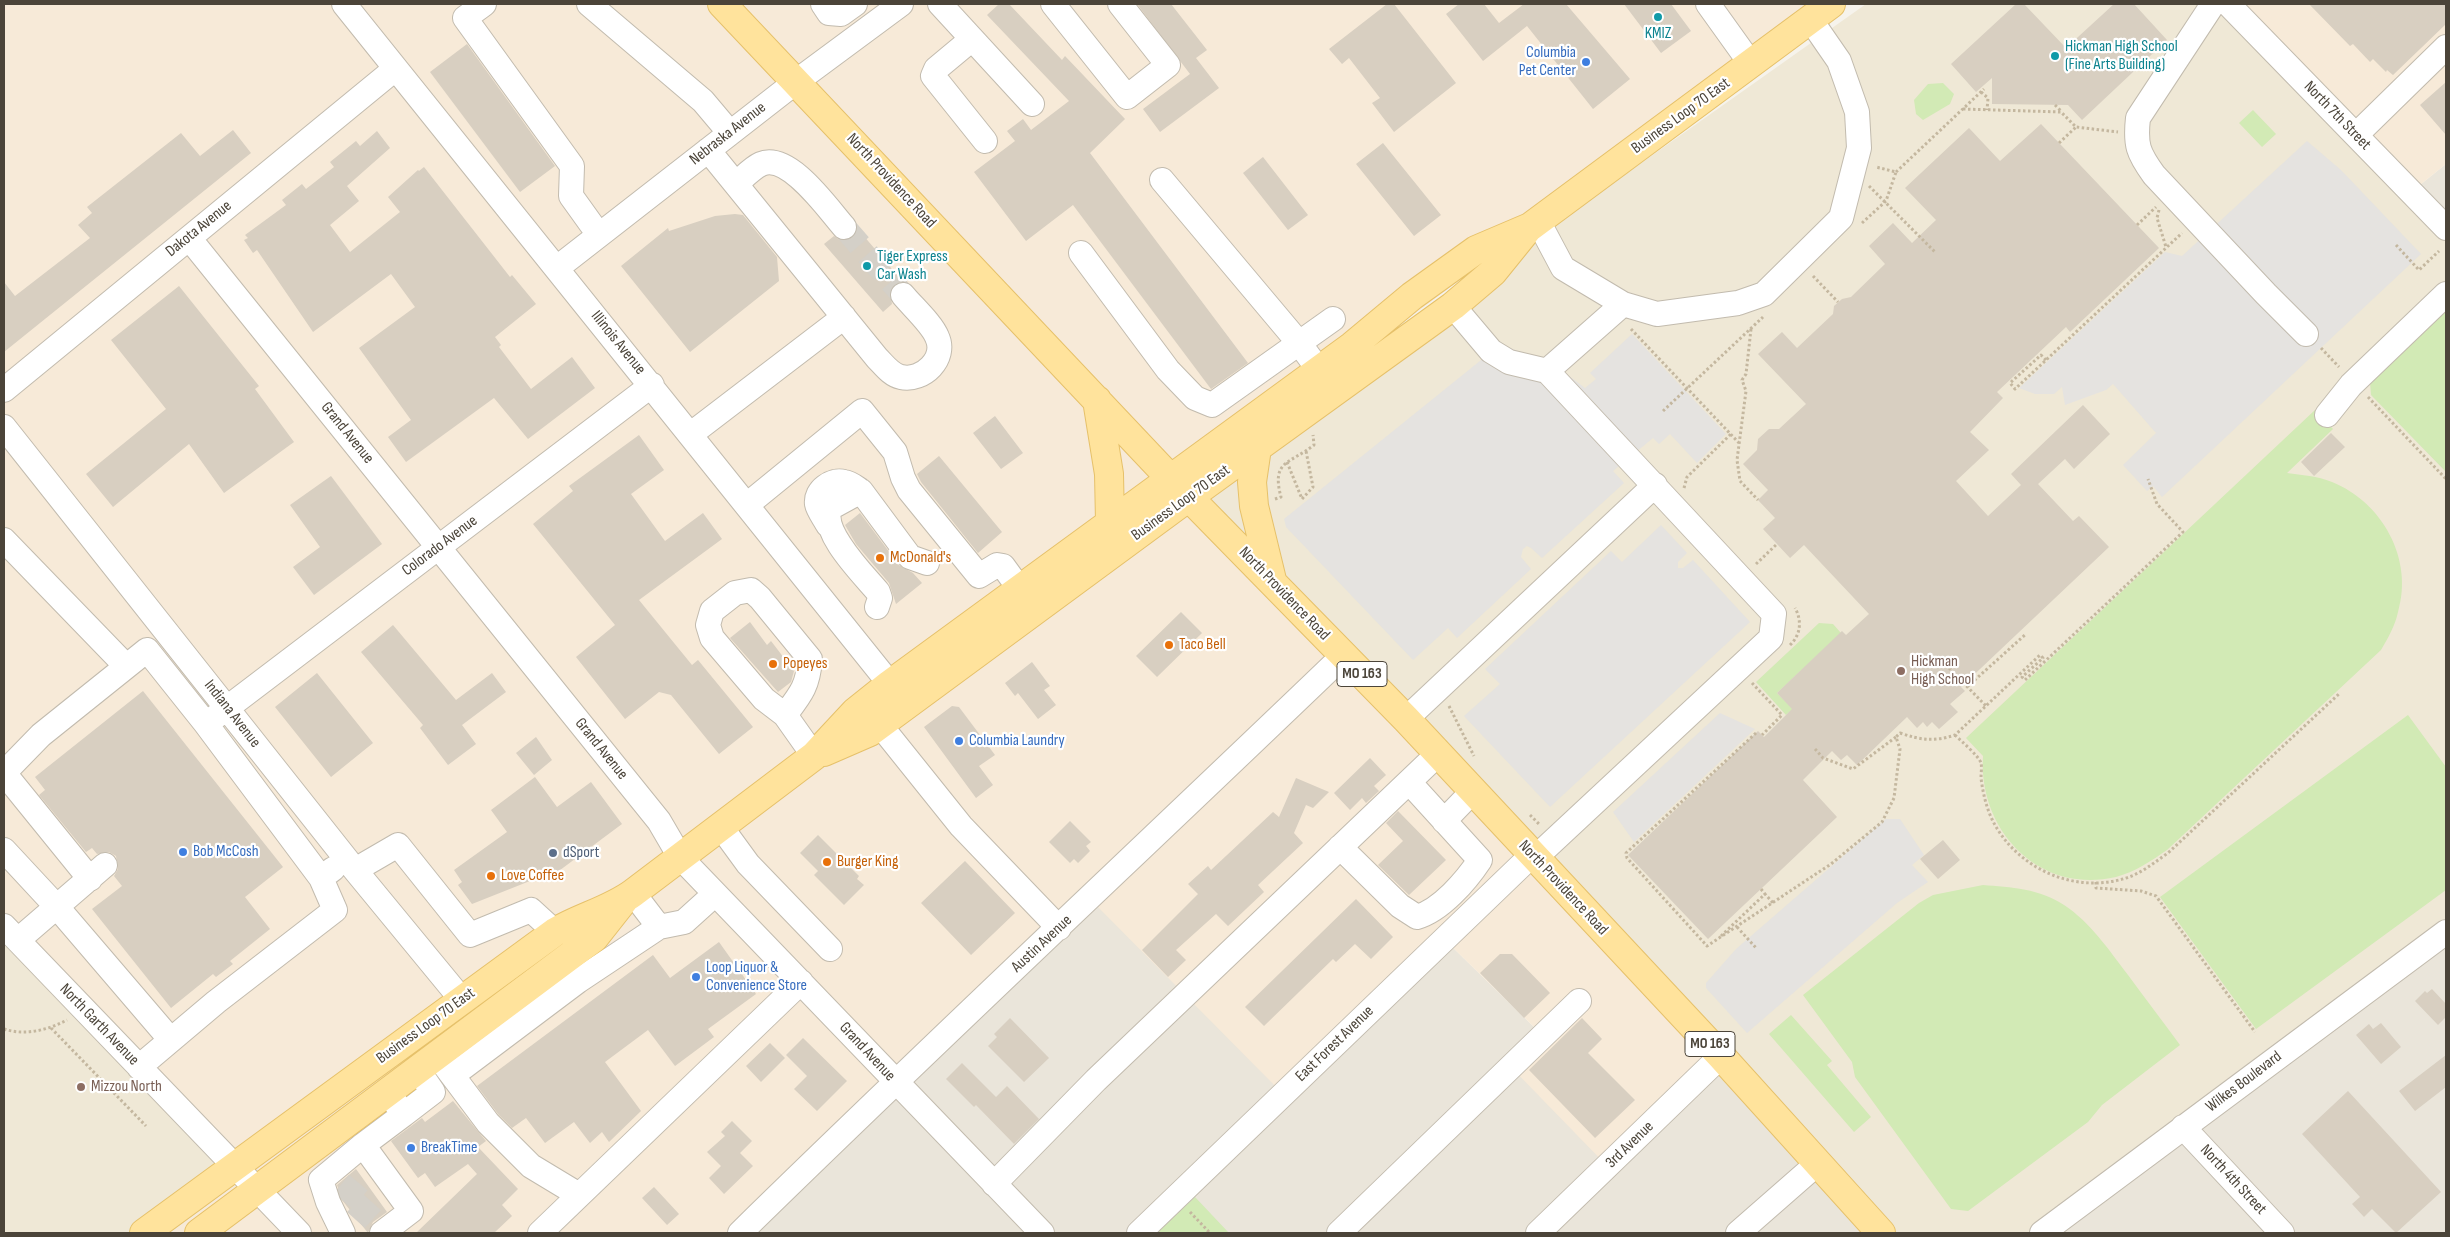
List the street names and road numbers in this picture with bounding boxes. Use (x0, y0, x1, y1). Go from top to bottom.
street label: Business Loop 70 East (1628, 74, 1734, 158)
street label: North 7th Street (2299, 78, 2375, 154)
street label: Nebraska Avenue (686, 98, 770, 170)
street label: North Providence Road (842, 130, 940, 232)
street label: Dakota Avenue (162, 197, 236, 261)
street label: Illinois Avenue (587, 307, 649, 379)
street label: Grand Avenue (316, 398, 378, 468)
street label: Business Loop 70 East (1128, 461, 1234, 545)
street label: Colorado Avenue (399, 511, 481, 581)
street label: North Providence Road (1235, 543, 1333, 645)
road number: MO 163 (1337, 662, 1387, 686)
street label: Indiana Avenue (200, 676, 264, 752)
street label: Grand Avenue (570, 714, 632, 784)
street label: North Providence Road (1514, 837, 1612, 939)
street label: Austin Avenue (1008, 911, 1076, 977)
street label: North Garth Avenue (55, 980, 143, 1070)
street label: Business Loop 70 East (373, 984, 479, 1068)
street label: East Forest Avenue (1292, 1002, 1378, 1086)
street label: Grand Avenue (835, 1019, 899, 1085)
road number: MO 163 (1685, 1032, 1735, 1056)
street label: Wilkes Boulevard (2202, 1047, 2286, 1117)
street label: 3rd Avenue (1602, 1117, 1658, 1173)
street label: North 4th Street (2196, 1141, 2270, 1219)

